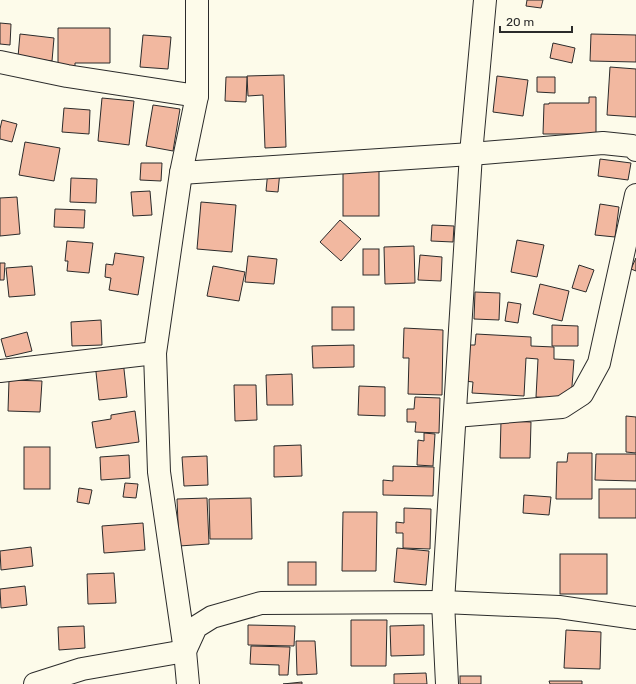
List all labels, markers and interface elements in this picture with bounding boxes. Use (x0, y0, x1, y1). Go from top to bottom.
scale bar (500, 8, 572, 34)
text: 20 m (506, 15, 534, 29)

